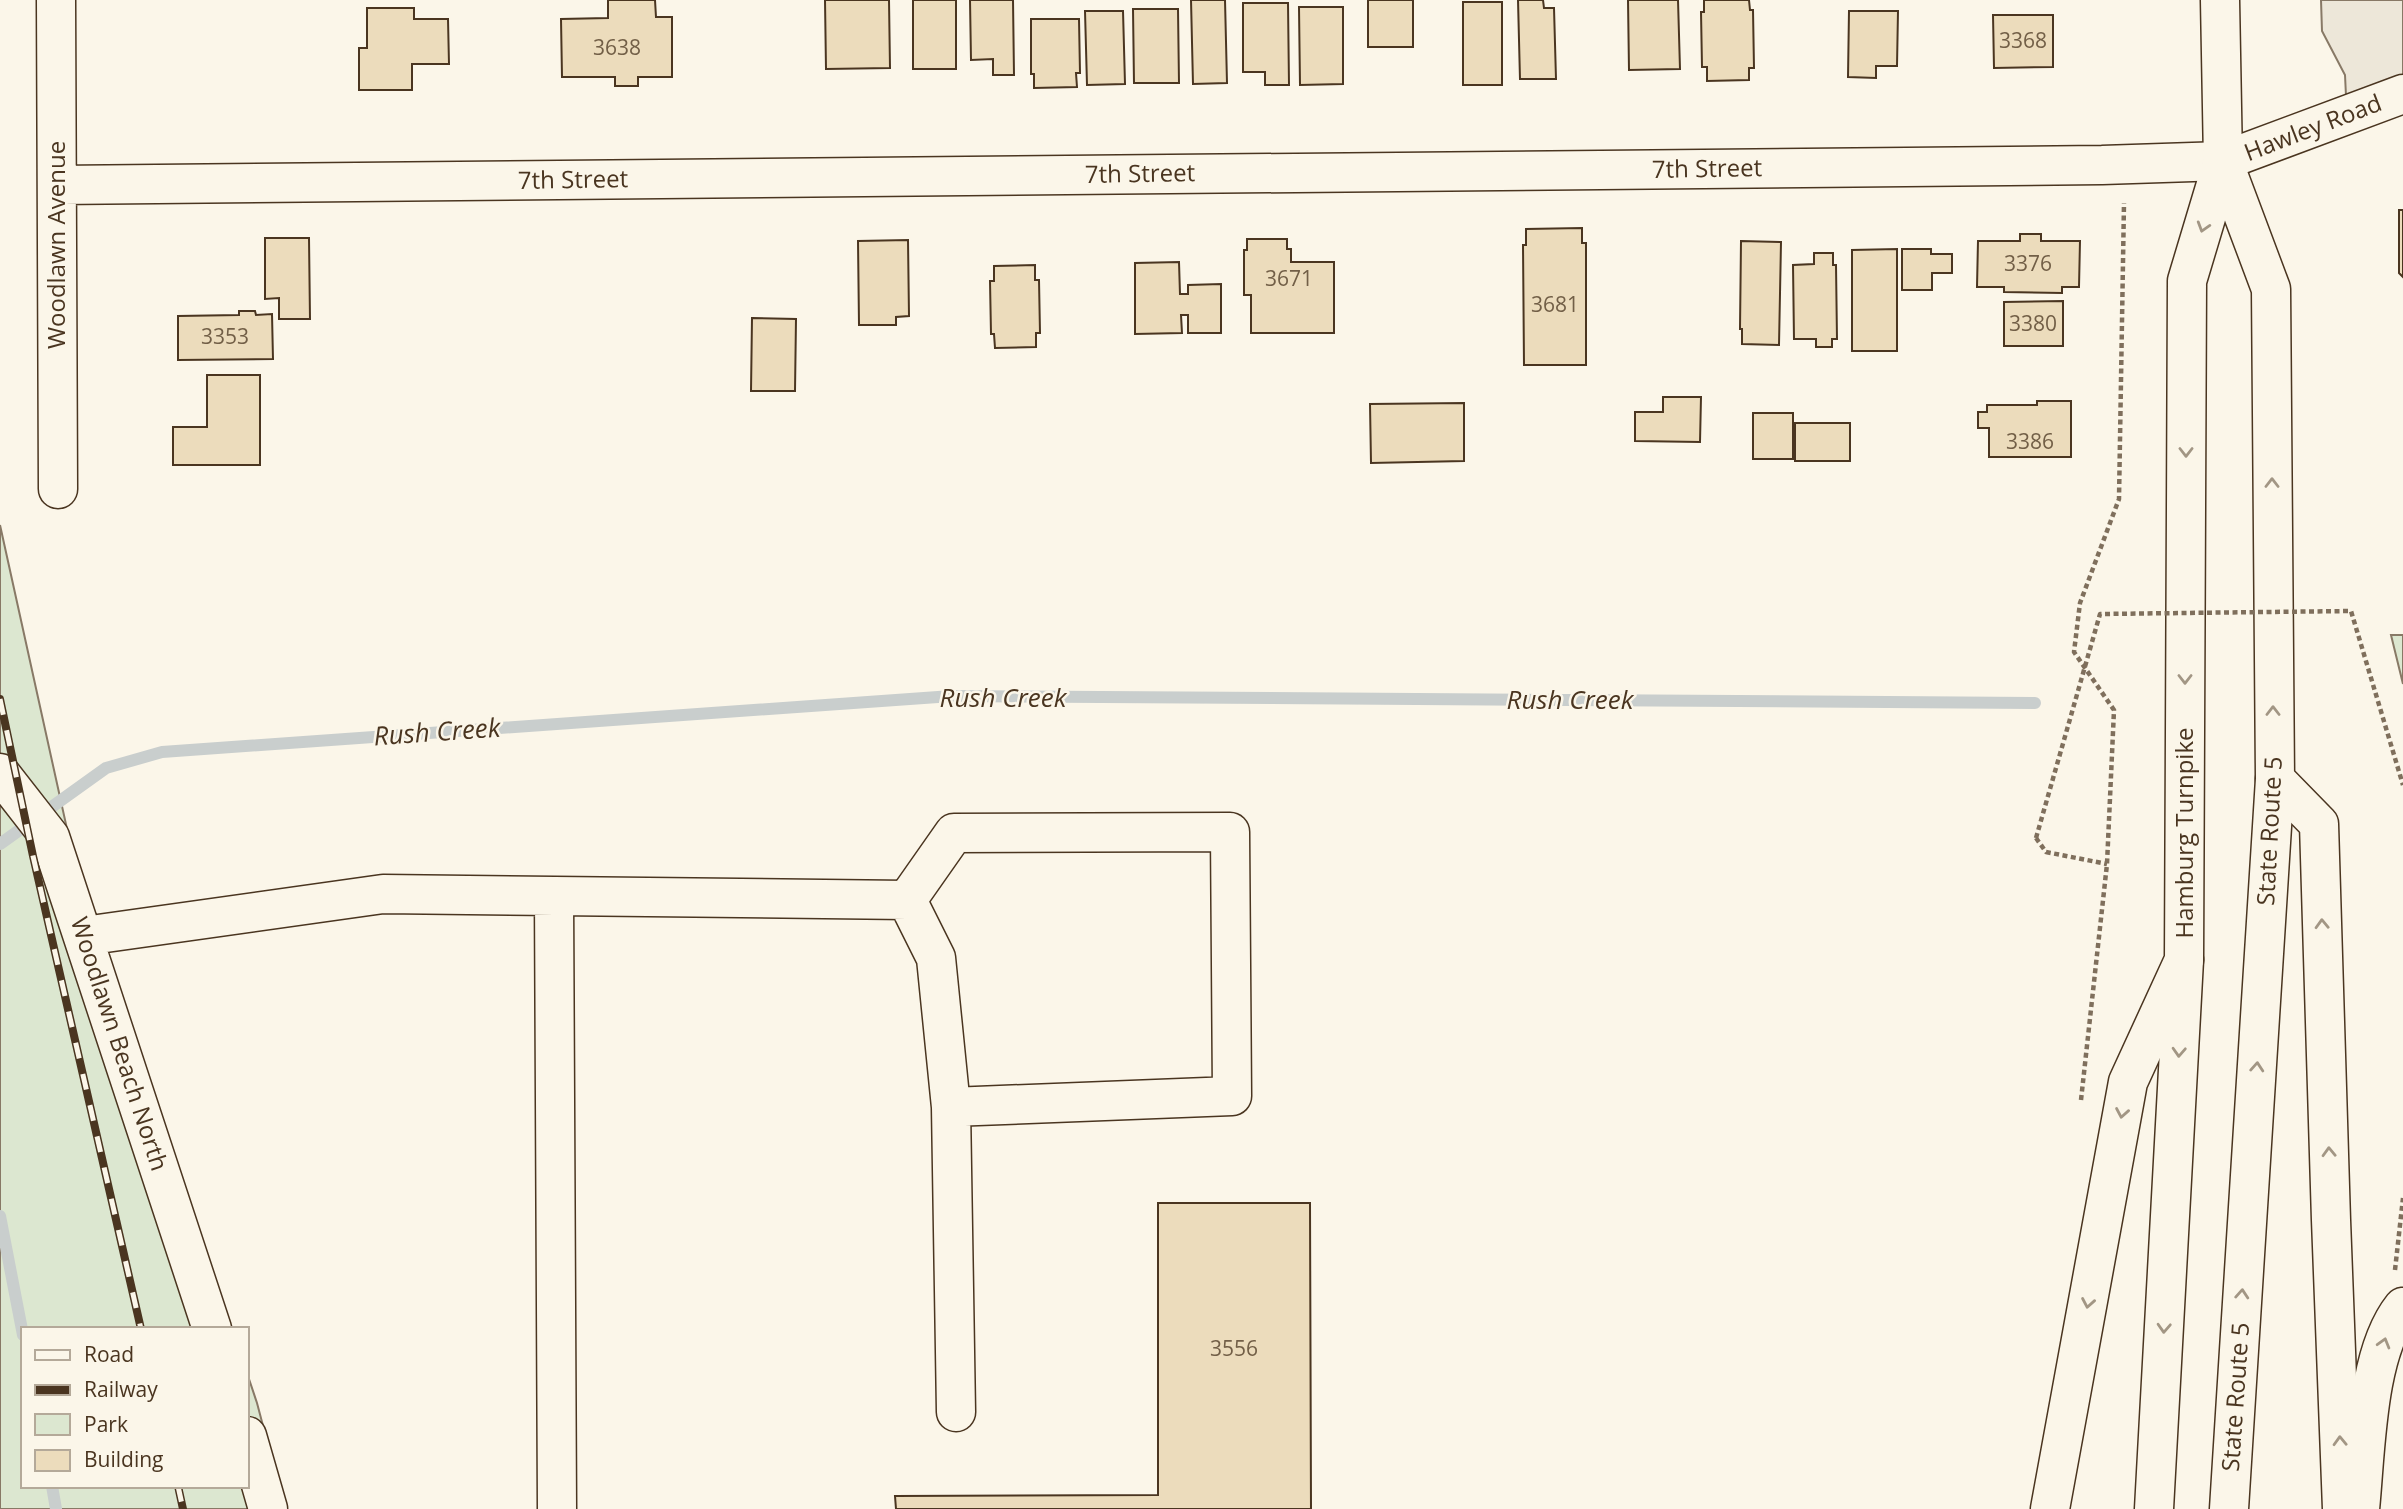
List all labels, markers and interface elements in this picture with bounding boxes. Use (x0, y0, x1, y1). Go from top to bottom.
house number: 3368 (1999, 26, 2047, 54)
house number: 3638 (593, 33, 641, 61)
street label: Hawley Road (2239, 85, 2386, 168)
street label: Woodlawn Avenue (39, 141, 72, 349)
street label: 7th Street (1652, 150, 1762, 185)
street label: 7th Street (1085, 155, 1195, 190)
street label: 7th Street (518, 161, 628, 196)
one-way arrow (2197, 220, 2212, 232)
house number: 3376 (2004, 249, 2052, 277)
house number: 3671 (1265, 264, 1313, 292)
house number: 3681 (1531, 290, 1579, 318)
house number: 3380 (2009, 309, 2057, 337)
house number: 3353 (201, 322, 249, 350)
house number: 3386 (2006, 427, 2054, 455)
one-way arrow (2178, 447, 2194, 457)
one-way arrow (2264, 477, 2280, 488)
one-way arrow (2177, 674, 2193, 685)
water label: Rush Creek (940, 679, 1068, 715)
water label: Rush Creek (1507, 681, 1635, 717)
one-way arrow (2265, 705, 2281, 715)
water label: Rush Creek (372, 709, 503, 753)
street label: Hamburg Turnpike (2167, 727, 2200, 939)
street label: State Route 5 (2248, 756, 2289, 906)
street label: Woodlawn Beach North (64, 912, 177, 1175)
one-way arrow (2315, 918, 2330, 929)
one-way arrow (2172, 1047, 2187, 1058)
one-way arrow (2249, 1061, 2264, 1072)
one-way arrow (2115, 1107, 2130, 1119)
one-way arrow (2321, 1146, 2336, 1157)
one-way arrow (2235, 1288, 2250, 1299)
one-way arrow (2081, 1297, 2096, 1309)
street label: State Route 5 (2213, 1321, 2256, 1473)
one-way arrow (2157, 1323, 2172, 1334)
legend (21, 1327, 248, 1488)
house number: 3556 (1210, 1334, 1258, 1362)
one-way arrow (2376, 1337, 2391, 1349)
text: Road (84, 1340, 134, 1368)
text: Railway (84, 1375, 158, 1403)
text: Park (84, 1410, 128, 1438)
one-way arrow (2332, 1435, 2347, 1446)
text: Building (84, 1445, 163, 1473)

